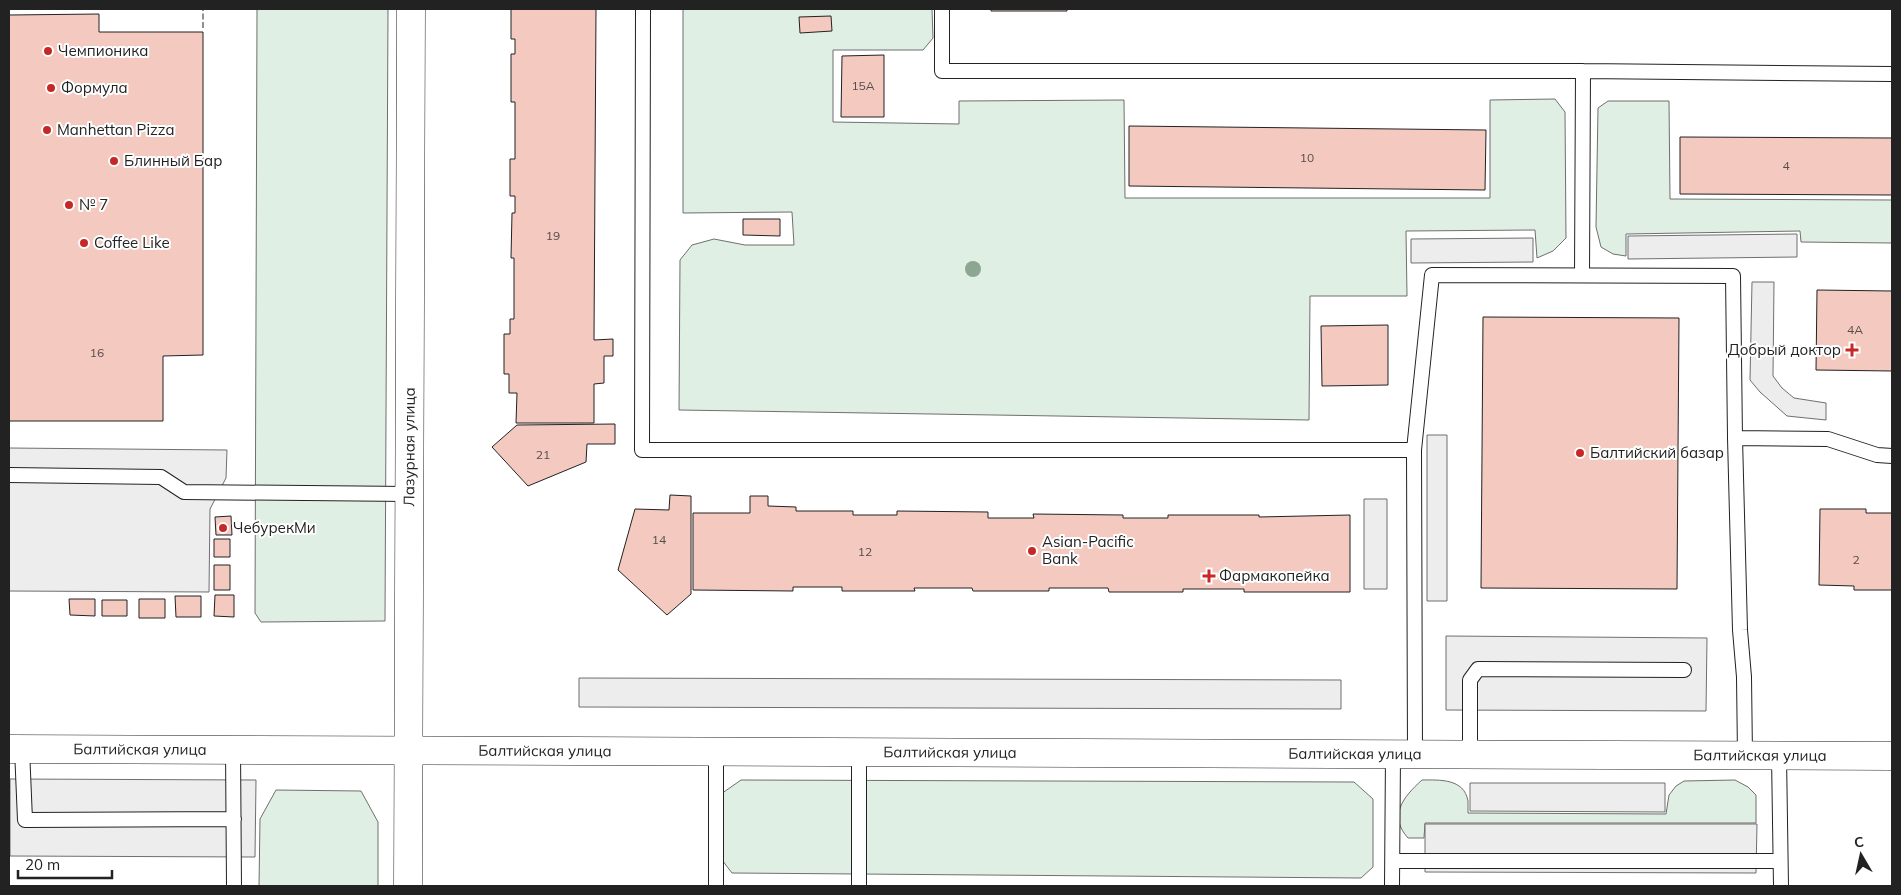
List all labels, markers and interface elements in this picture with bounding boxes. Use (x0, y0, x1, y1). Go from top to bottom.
place label: Чемпионика (58, 41, 148, 60)
marker: Чемпионика (42, 45, 54, 57)
place label: Формула (61, 78, 128, 97)
house number: 15А (851, 78, 875, 93)
marker: Формула (45, 82, 57, 94)
place label: Manhettan Pizza (57, 120, 174, 139)
marker: Manhettan Pizza (41, 124, 53, 136)
house number: 10 (1300, 150, 1314, 165)
place label: Блинный Бар (124, 151, 222, 170)
marker: Блинный Бар (108, 155, 120, 167)
house number: 4 (1782, 158, 1790, 173)
place label: № 7 (79, 195, 108, 214)
marker: № 7 (63, 199, 75, 211)
house number: 19 (546, 228, 560, 243)
place label: Coffee Like (94, 233, 170, 252)
marker: Coffee Like (78, 237, 90, 249)
house number: 4А (1847, 322, 1863, 337)
place label: Добрый доктор (1728, 340, 1841, 359)
marker: Добрый доктор (1845, 343, 1859, 357)
house number: 16 (90, 345, 104, 360)
street label: Лазурная улица (399, 387, 419, 507)
place label: Балтийский базар (1590, 443, 1724, 462)
house number: 21 (536, 447, 550, 462)
marker: Балтийский базар (1574, 447, 1586, 459)
place label: ЧебурекМи (233, 518, 316, 537)
marker: ЧебурекМи (217, 522, 229, 534)
house number: 14 (652, 532, 666, 547)
place label: Asian-Pacific Bank (1042, 532, 1134, 568)
house number: 12 (858, 544, 872, 559)
marker: Asian-Pacific Bank (1026, 545, 1038, 557)
house number: 2 (1852, 552, 1860, 567)
place label: Фармакопейка (1219, 566, 1330, 585)
marker: Фармакопейка (1203, 570, 1215, 582)
street label: Балтийская улица (73, 739, 207, 759)
street label: Балтийская улица (478, 741, 612, 760)
street label: Балтийская улица (883, 742, 1017, 762)
street label: Балтийская улица (1288, 744, 1422, 763)
street label: Балтийская улица (1693, 745, 1827, 765)
north arrow (1836, 830, 1886, 880)
text: С (1853, 833, 1865, 852)
scale bar (18, 848, 111, 880)
text: 20 m (25, 855, 60, 874)

